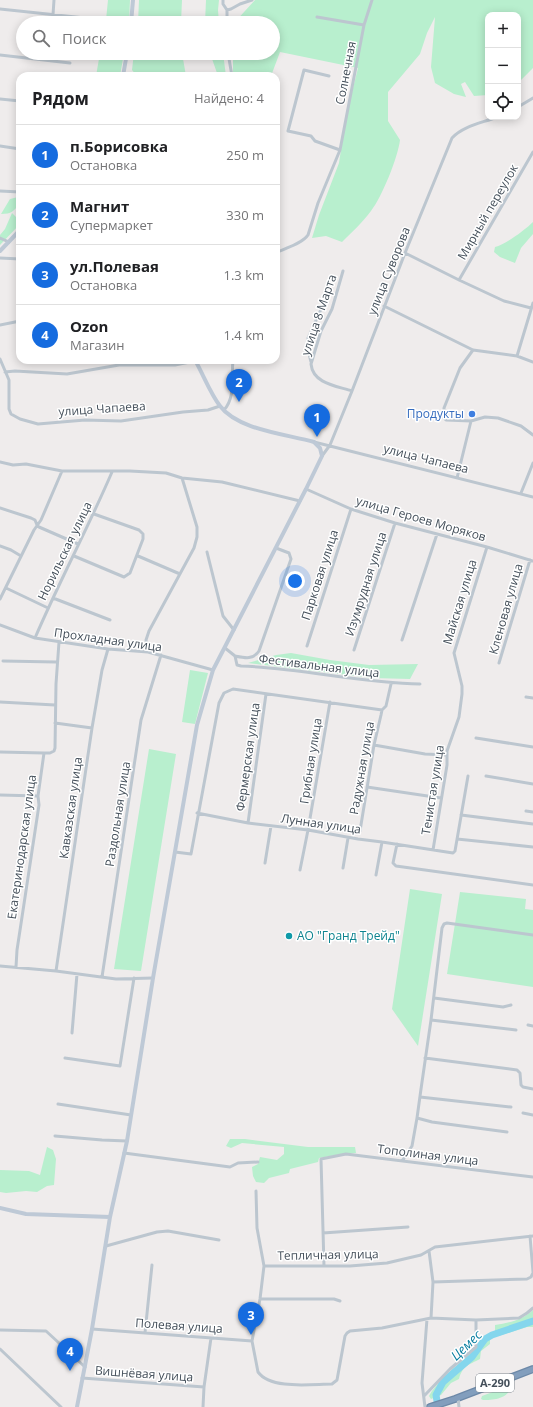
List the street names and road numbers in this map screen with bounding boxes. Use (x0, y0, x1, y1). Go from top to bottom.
street label: Солнечная (331, 40, 360, 106)
street label: Мирный переулок (453, 160, 522, 263)
street label: улица Суворова (363, 224, 414, 317)
street label: улица 8 Марта (297, 272, 340, 358)
street label: улица Чапаева (58, 397, 146, 420)
street label: улица Чапаева (382, 440, 470, 477)
street label: улица Героев Моряков (354, 492, 488, 545)
street label: Норильская улица (33, 498, 96, 603)
street label: Парковая улица (297, 527, 342, 622)
street label: Изумрудная улица (341, 530, 390, 638)
street label: Майская улица (439, 557, 481, 646)
street label: Кленовая улица (484, 561, 527, 656)
street label: Прохладная улица (53, 624, 163, 655)
street label: Фестивальная улица (258, 650, 380, 681)
street label: Фермерская улица (231, 701, 264, 812)
street label: Грибная улица (295, 717, 326, 805)
street label: Радужная улица (345, 720, 378, 816)
street label: Тенистая улица (417, 744, 448, 836)
street label: Кавказская улица (55, 756, 86, 860)
street label: Раздольная улица (101, 760, 134, 868)
street label: Екатеринодарская улица (3, 774, 40, 920)
street label: Лунная улица (280, 809, 362, 838)
street label: Тополиная улица (377, 1140, 480, 1169)
street label: Тепличная улица (277, 1245, 379, 1264)
street label: Полевая улица (135, 1314, 223, 1337)
street label: Вишнёвая улица (94, 1362, 194, 1385)
road number: А-290 (476, 1374, 514, 1392)

